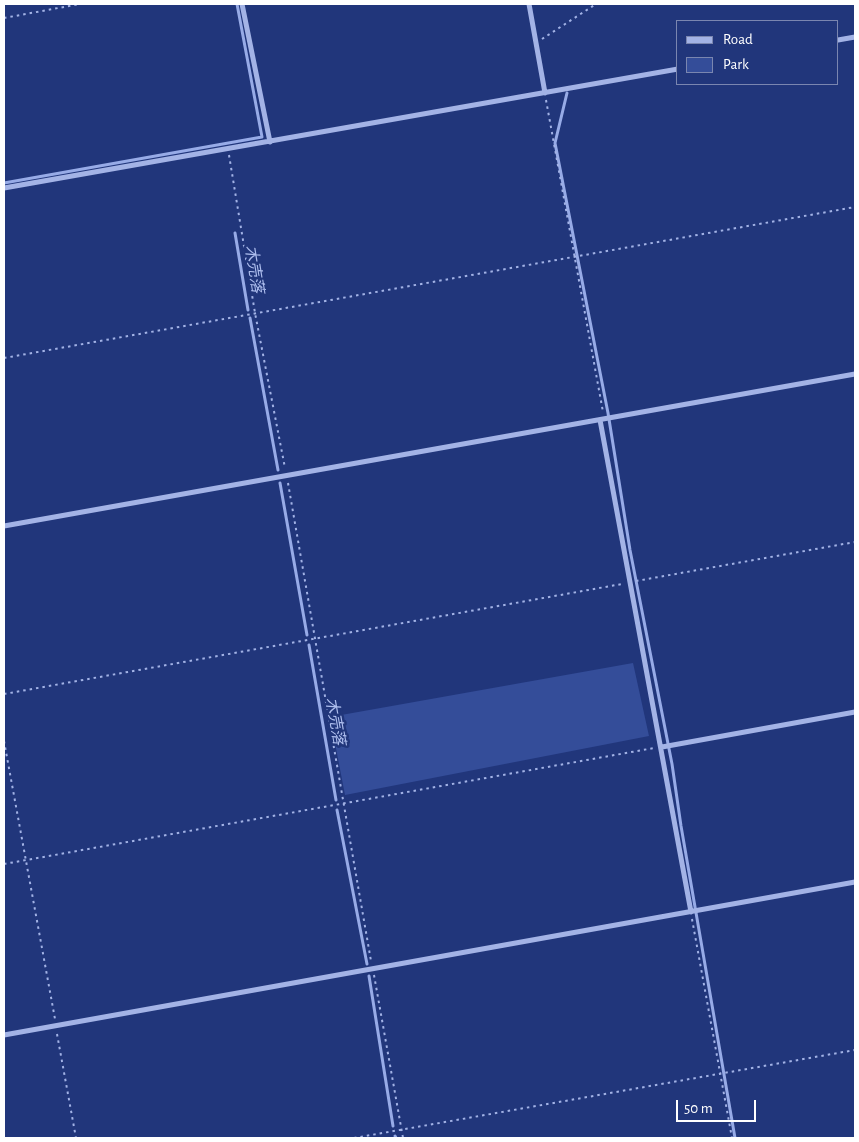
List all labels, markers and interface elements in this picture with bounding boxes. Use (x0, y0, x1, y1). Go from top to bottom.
legend (676, 20, 839, 85)
text: Road (723, 32, 753, 47)
text: Park (723, 57, 749, 72)
water label: 木売落 (241, 244, 267, 294)
water label: 木売落 (321, 696, 349, 746)
scale bar (679, 1090, 759, 1122)
text: 50 m (684, 1101, 713, 1116)

